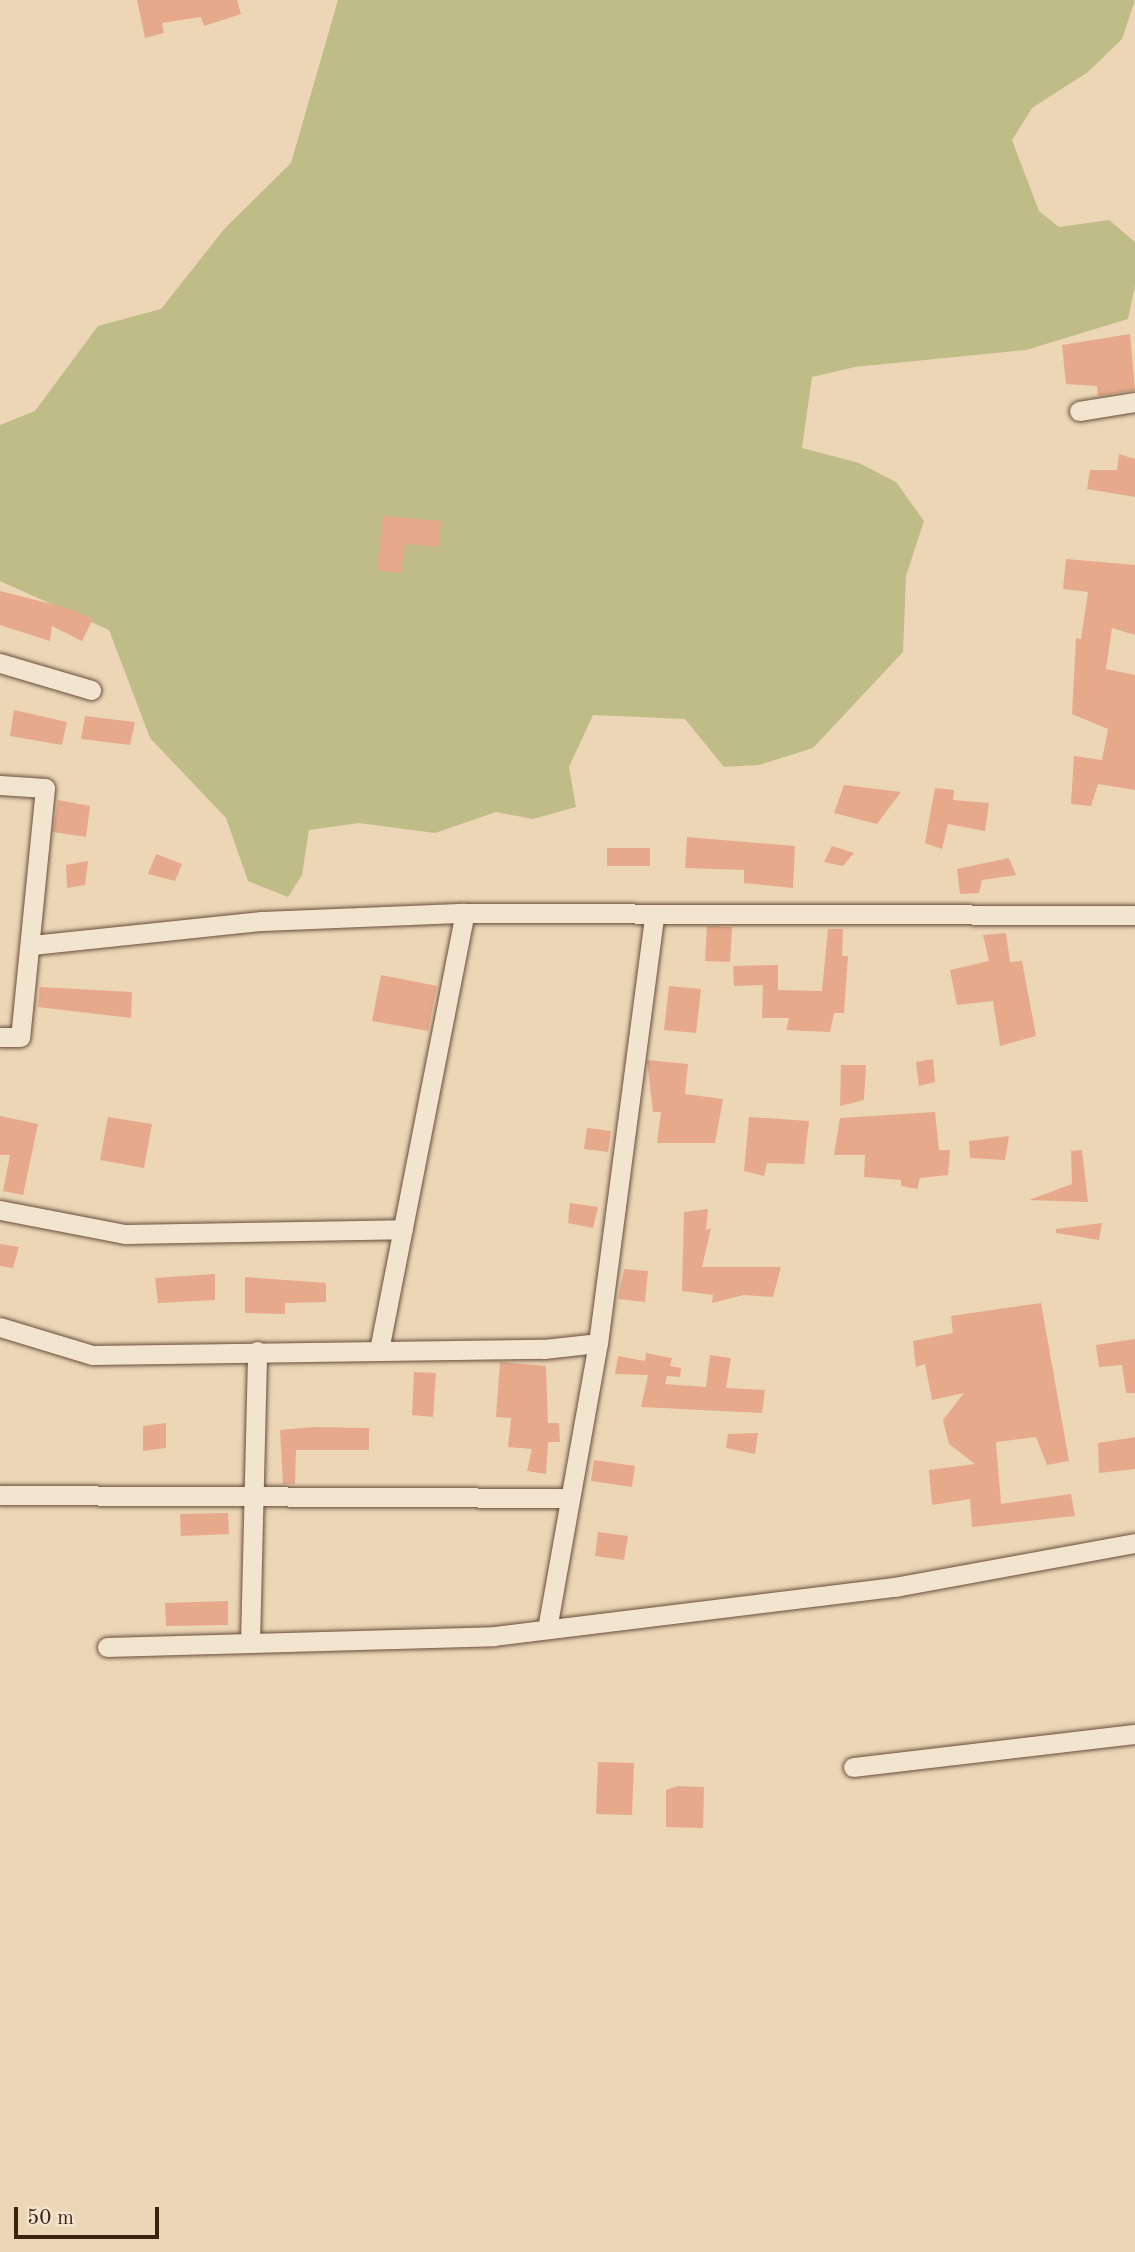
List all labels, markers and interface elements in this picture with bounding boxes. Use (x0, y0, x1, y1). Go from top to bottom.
scale bar (18, 2192, 163, 2236)
text: 50 m (27, 2208, 74, 2229)

